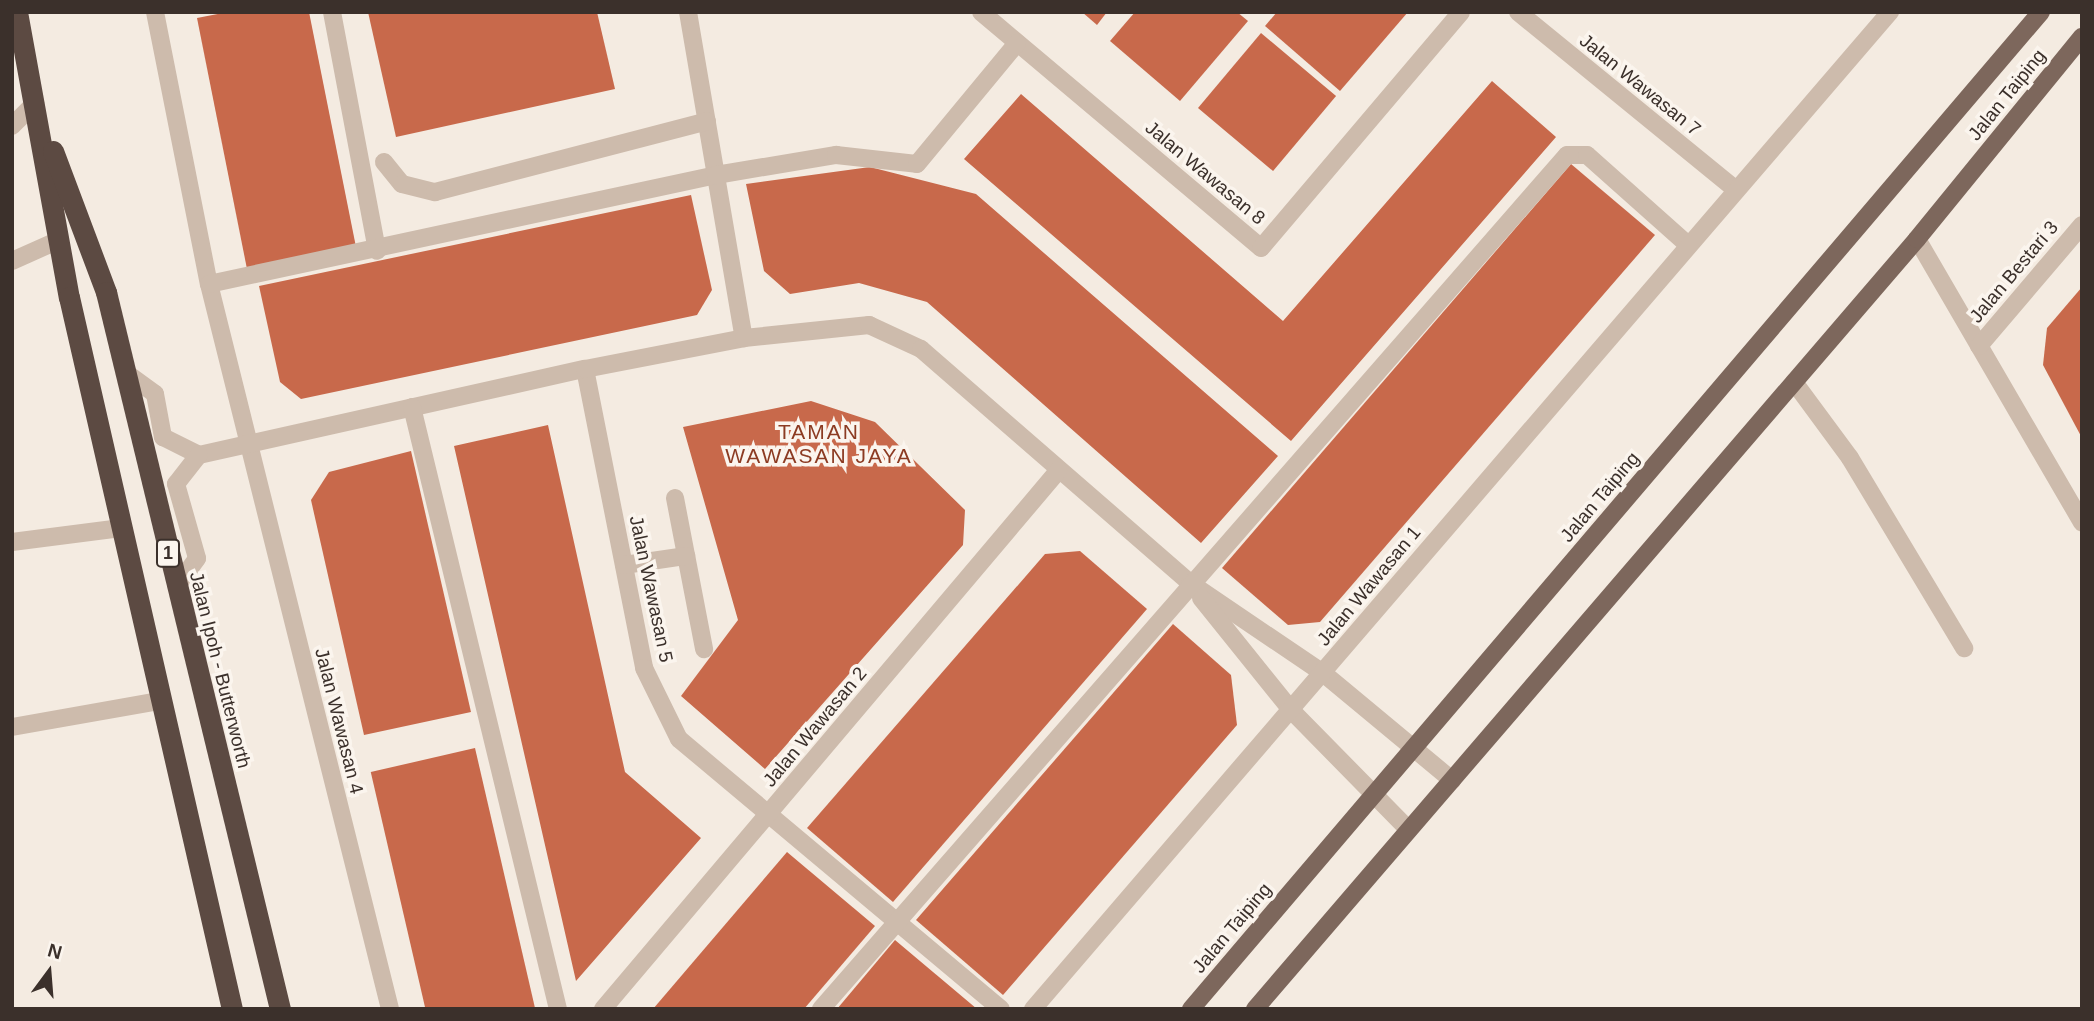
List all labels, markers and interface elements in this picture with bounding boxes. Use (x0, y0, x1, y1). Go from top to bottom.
street label: Jalan Wawasan 7 (1575, 29, 1705, 141)
street label: Jalan Taiping (1963, 45, 2051, 145)
street label: Jalan Wawasan 8 (1141, 116, 1269, 230)
street label: Jalan Bestari 3 (1965, 217, 2063, 327)
district label: TAMAN WAWASAN JAYA (727, 419, 911, 469)
street label: Jalan Taiping (1556, 447, 1644, 547)
street label: Jalan Wawasan 5 (624, 514, 678, 664)
street label: Jalan Wawasan 1 (1312, 522, 1426, 650)
road number: 1 (156, 538, 180, 568)
street label: Jalan Ipoh - Butterworth (185, 569, 255, 771)
street label: Jalan Wawasan 4 (310, 646, 368, 796)
street label: Jalan Wawasan 2 (758, 663, 872, 791)
street label: Jalan Taiping (1188, 878, 1276, 978)
north arrow (14, 937, 84, 1007)
text: N (45, 939, 64, 963)

